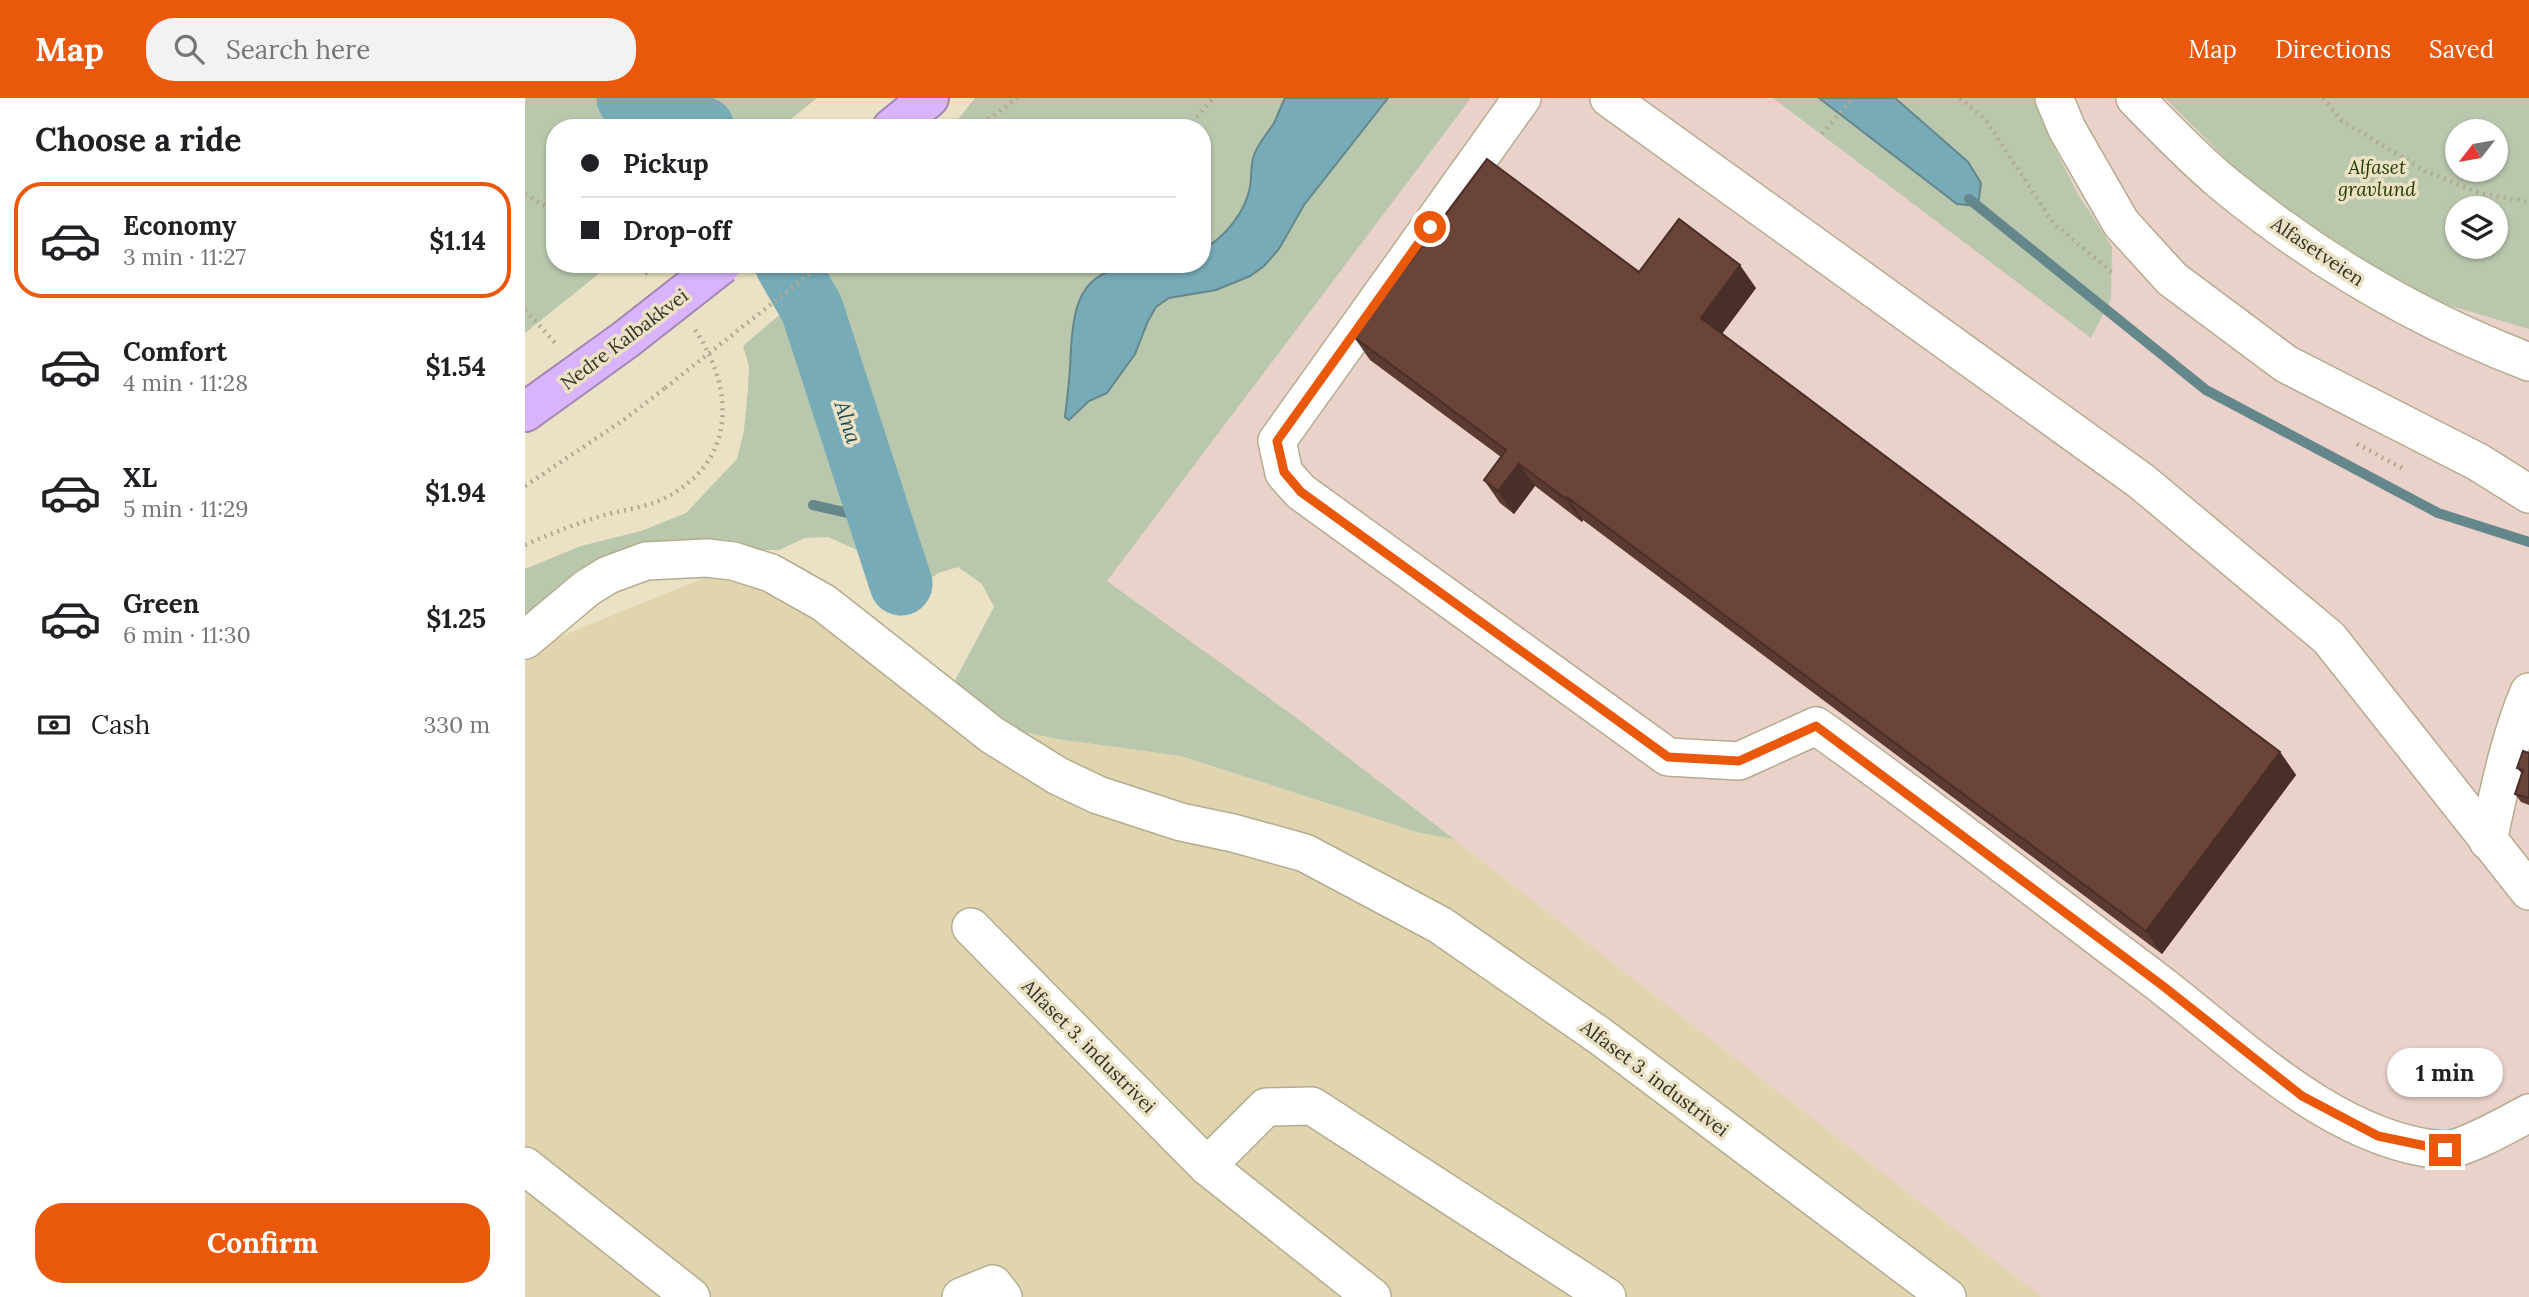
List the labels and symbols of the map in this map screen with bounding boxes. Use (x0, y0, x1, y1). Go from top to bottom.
north arrow (2445, 119, 2508, 182)
park label: Alfaset gravlund (2338, 155, 2416, 201)
route start (1414, 211, 1446, 243)
street label: Alfasetveien (2266, 211, 2369, 291)
street label: Nedre Kalbakkvei (555, 283, 693, 395)
water label: Alna (828, 396, 868, 447)
street label: Alfaset 3. industrivei (1016, 973, 1161, 1118)
street label: Alfaset 3. industrivei (1575, 1014, 1734, 1142)
callout: 1 min (2387, 1048, 2503, 1098)
route end (2429, 1134, 2461, 1166)

